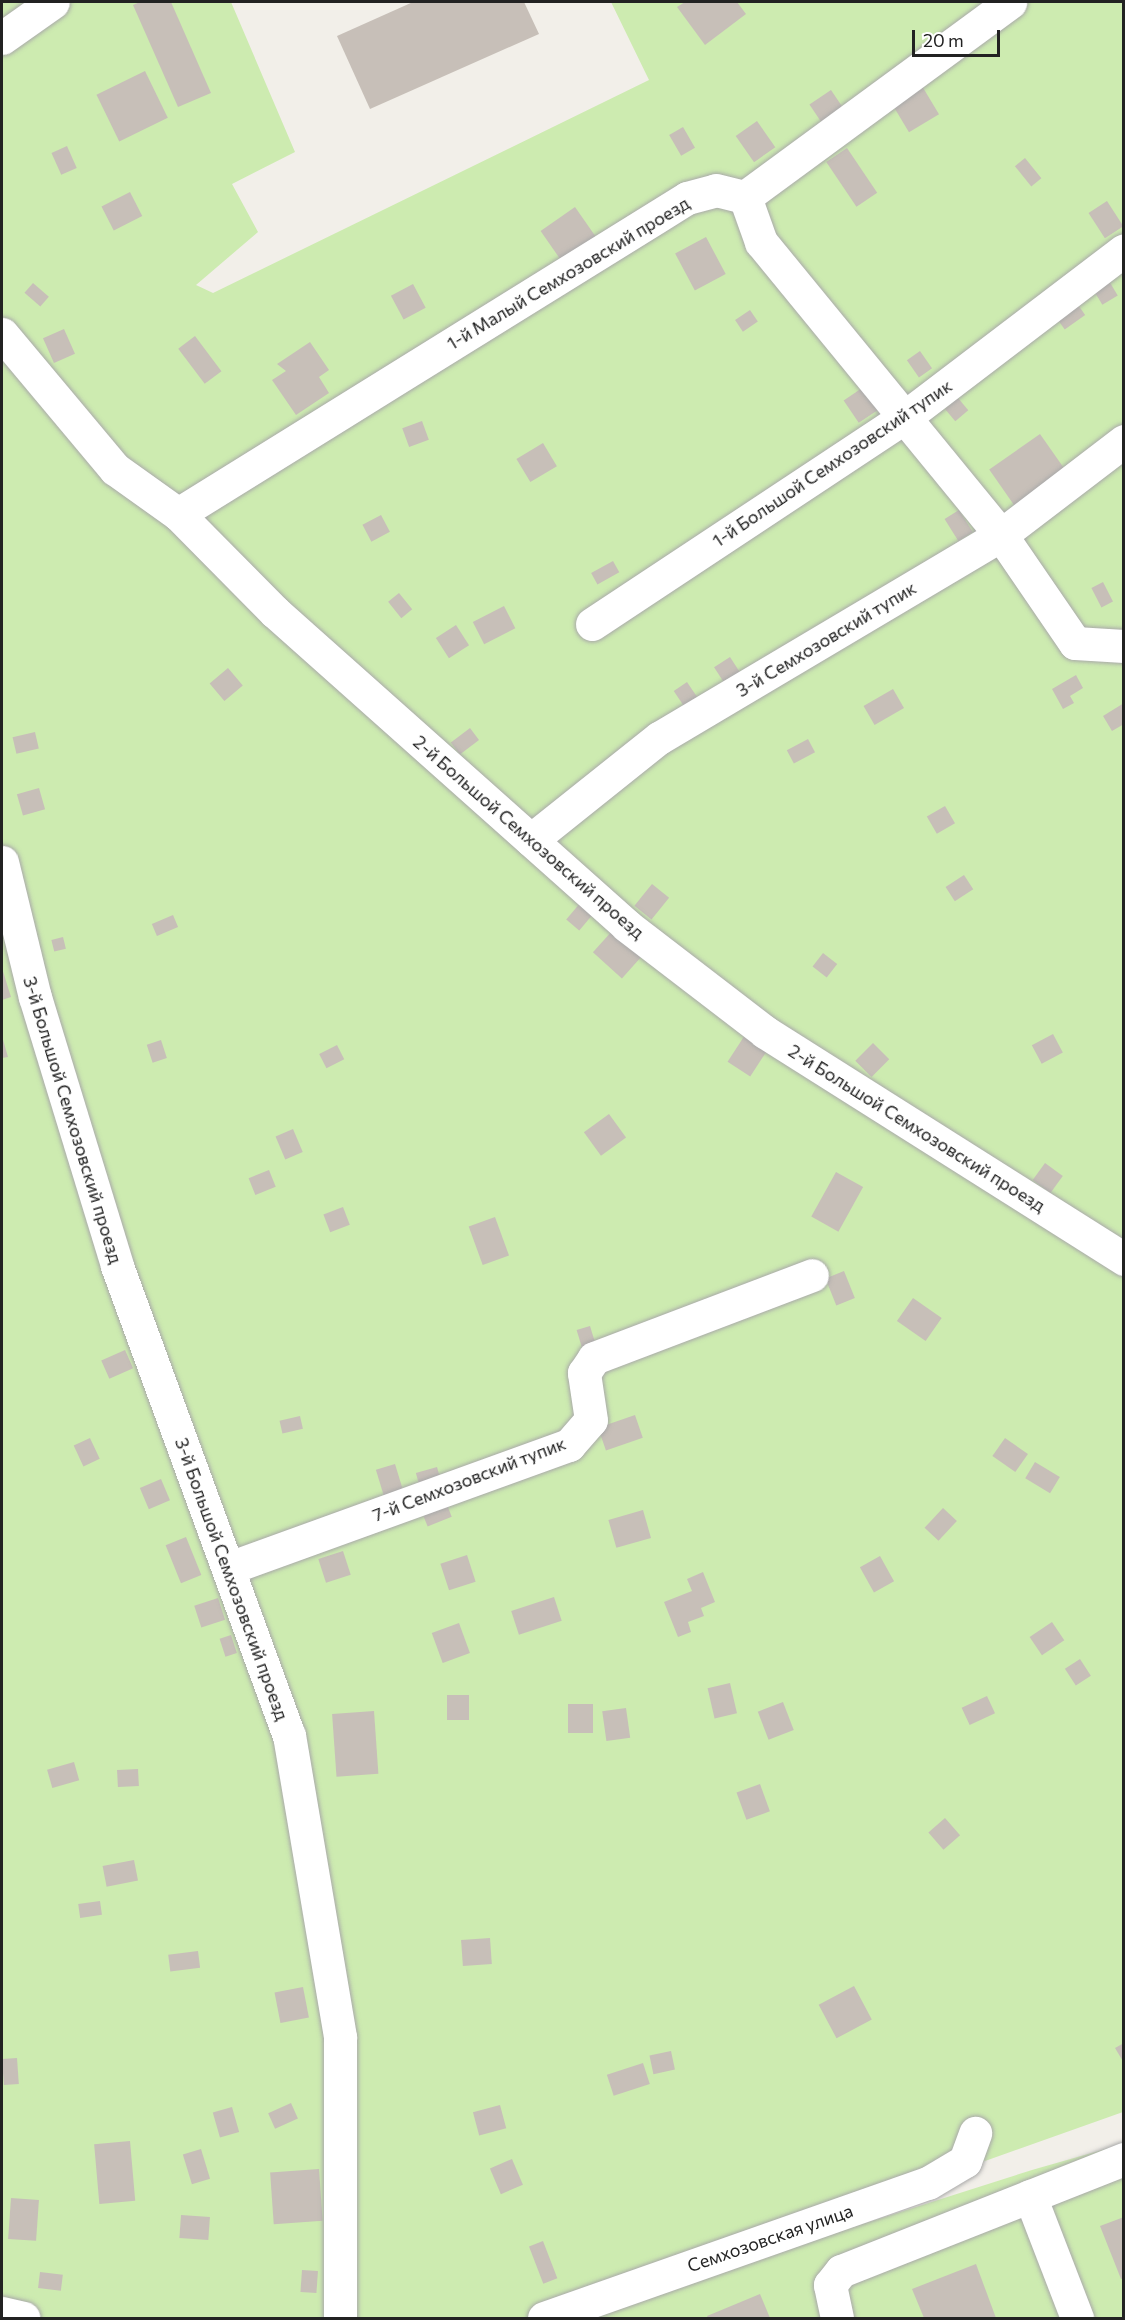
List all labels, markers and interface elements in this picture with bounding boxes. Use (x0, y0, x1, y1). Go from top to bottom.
scale bar (915, 18, 1004, 56)
text: 20 m (923, 29, 964, 51)
street label: 1-й Малый Семхозовский проезд (443, 192, 693, 354)
street label: 1-й Большой Семхозовский тупик (708, 375, 956, 551)
street label: 3-й Семхозовский тупик (732, 577, 920, 701)
street label: 2-й Большой Семхозовский проезд (409, 731, 649, 943)
street label: 3-й Большой Семхозовский проезд (19, 974, 127, 1266)
street label: 2-й Большой Семхозовский проезд (785, 1040, 1049, 1216)
street label: 7-й Семхозовский тупик (369, 1432, 569, 1526)
street label: 3-й Большой Семхозовский проезд (171, 1435, 293, 1723)
street label: Семхозовская улица (684, 2200, 856, 2276)

